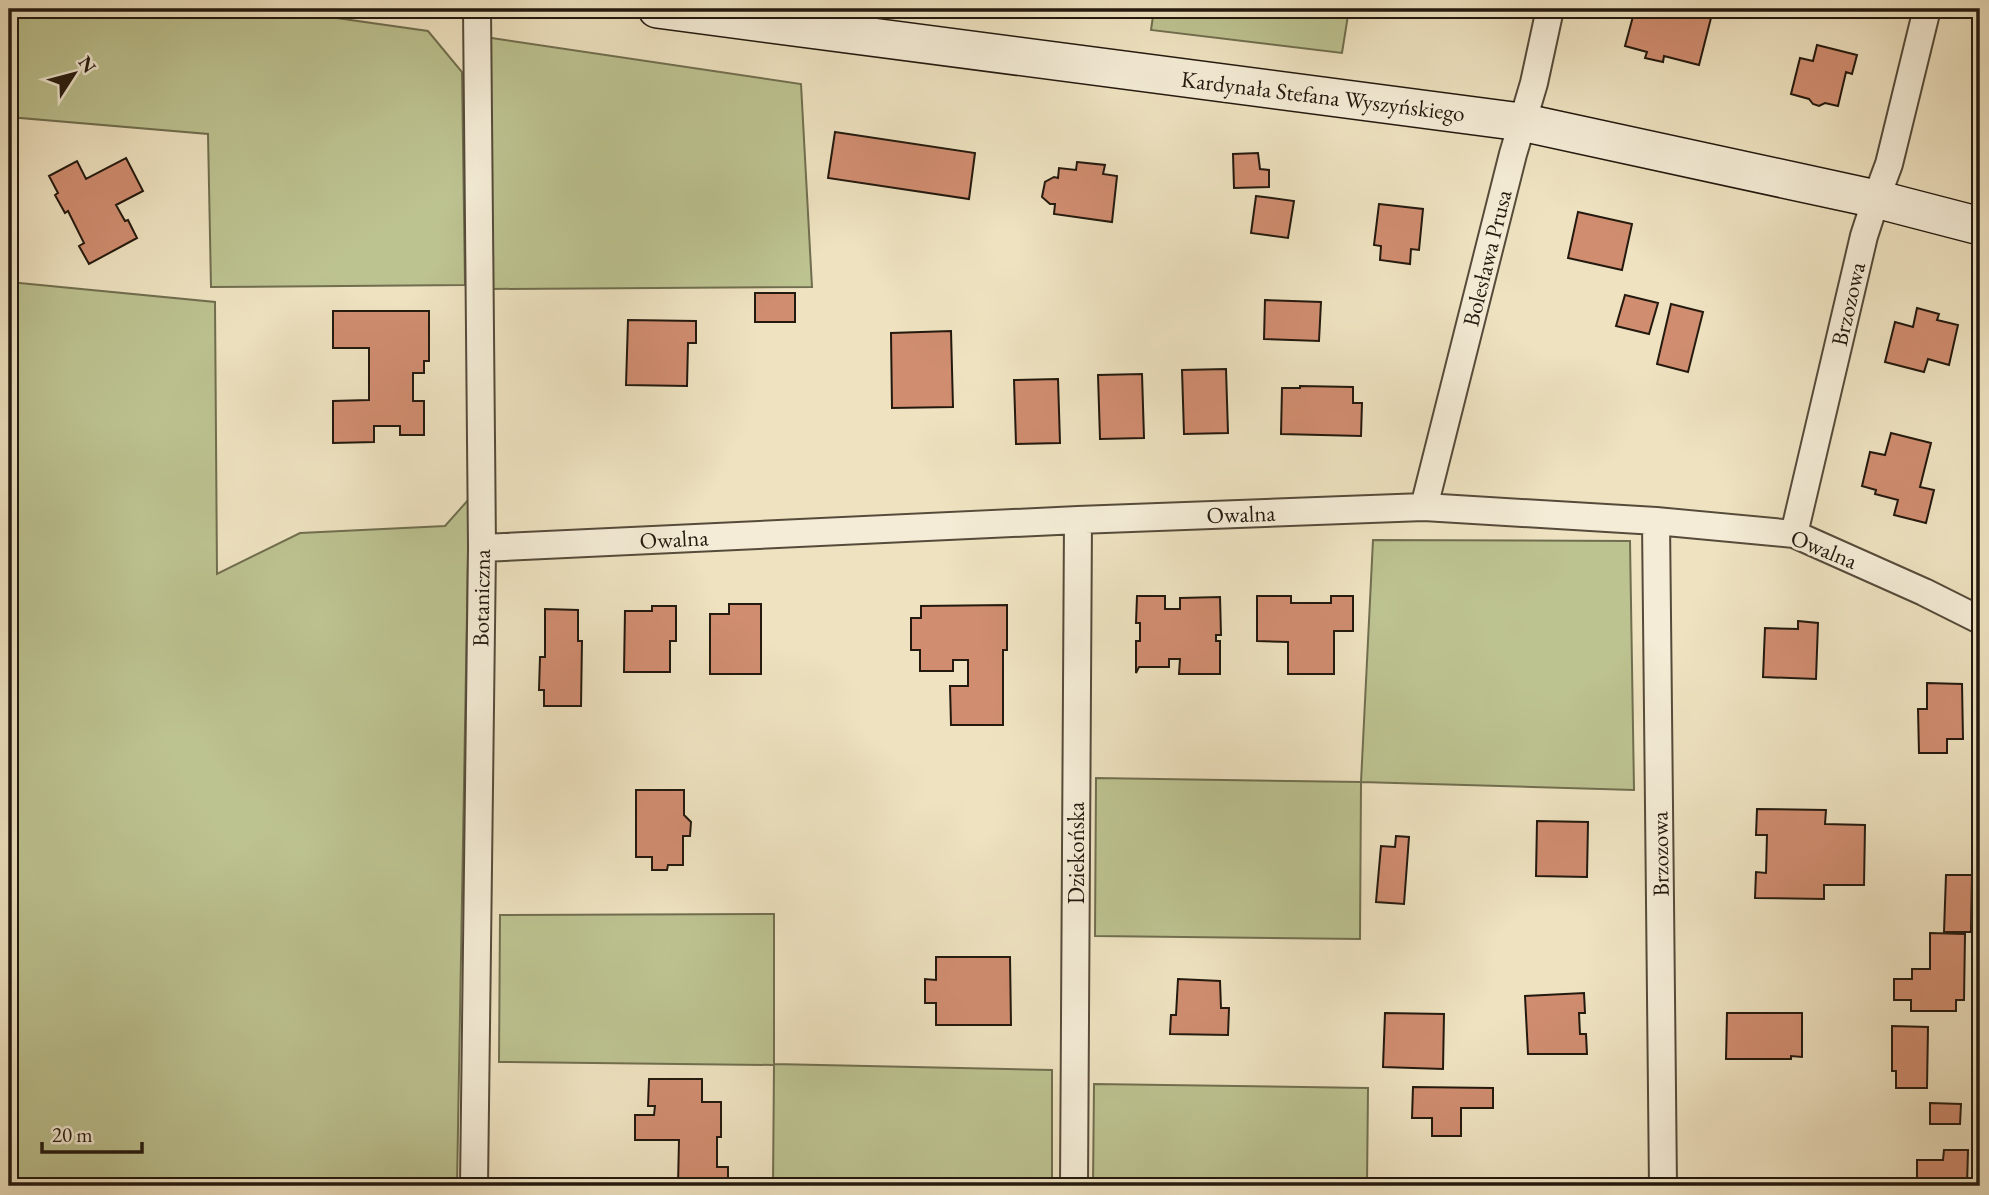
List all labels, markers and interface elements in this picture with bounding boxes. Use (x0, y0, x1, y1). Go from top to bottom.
north arrow (38, 38, 108, 108)
text: N (73, 51, 102, 78)
street label: Kardynała Stefana Wyszyńskiego (1179, 64, 1467, 128)
street label: Bolesława Prusa (1456, 186, 1519, 330)
street label: Brzozowa (1824, 258, 1872, 349)
street label: Owalna (1206, 498, 1277, 530)
street label: Owalna (639, 522, 710, 556)
street label: Owalna (1786, 522, 1862, 576)
street label: Botaniczna (465, 548, 497, 647)
street label: Dziekońska (1061, 801, 1091, 904)
street label: Brzozowa (1644, 810, 1676, 897)
scale bar (42, 1111, 142, 1155)
text: 20 m (52, 1121, 93, 1148)

